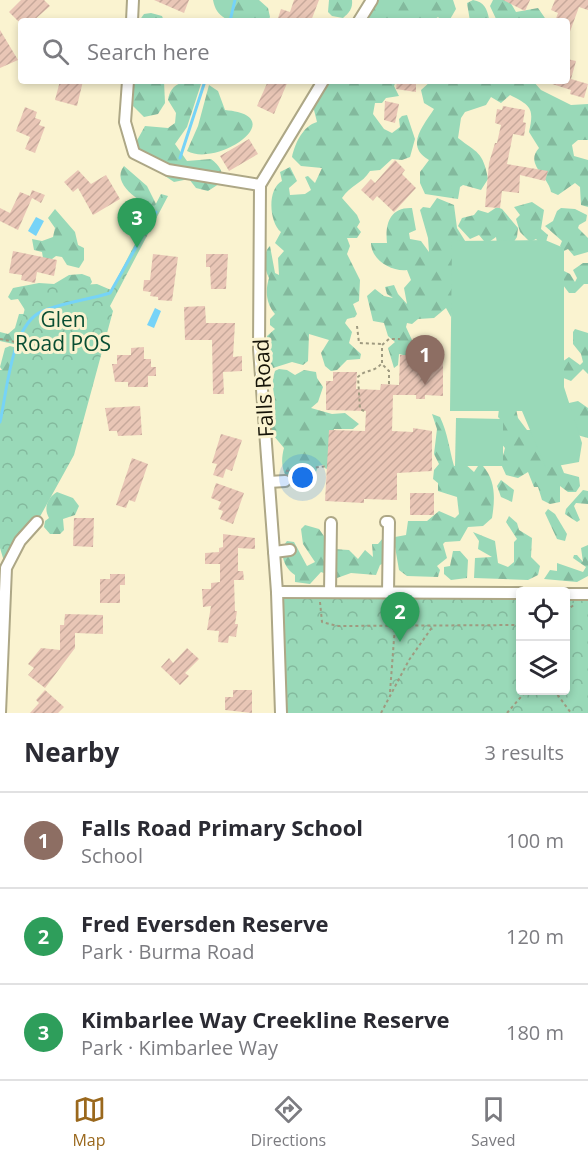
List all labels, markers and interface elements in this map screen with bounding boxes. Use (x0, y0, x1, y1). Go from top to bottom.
search box (18, 18, 570, 84)
icon: search (39, 35, 72, 68)
text: Search here (87, 36, 210, 66)
pin: 3 (118, 198, 156, 248)
park label: Glen Road POS (15, 305, 111, 357)
pin: 1 (406, 336, 444, 385)
street label: Falls Road (246, 338, 280, 438)
your location (288, 463, 317, 492)
map controls (516, 587, 570, 695)
button: locate (516, 587, 570, 641)
pin: 2 (380, 592, 420, 642)
button: layers (516, 641, 570, 695)
text: Nearby (24, 734, 119, 770)
text: 3 results (484, 739, 564, 766)
text: Falls Road Primary School (81, 812, 363, 842)
text: 1 (38, 827, 49, 854)
text: 100 m (506, 827, 564, 854)
text: School (81, 842, 143, 869)
text: Fred Eversden Reserve (81, 908, 329, 938)
text: 2 (38, 923, 49, 950)
text: 120 m (506, 923, 564, 950)
text: Park · Burma Road (81, 938, 254, 965)
text: Kimbarlee Way Creekline Reserve (81, 1004, 450, 1034)
text: 3 (38, 1019, 49, 1046)
text: 180 m (506, 1019, 564, 1046)
text: Park · Kimbarlee Way (81, 1034, 278, 1061)
tab: Map (72, 1093, 106, 1151)
tab: Directions (250, 1093, 326, 1151)
tab: Saved (471, 1093, 516, 1151)

